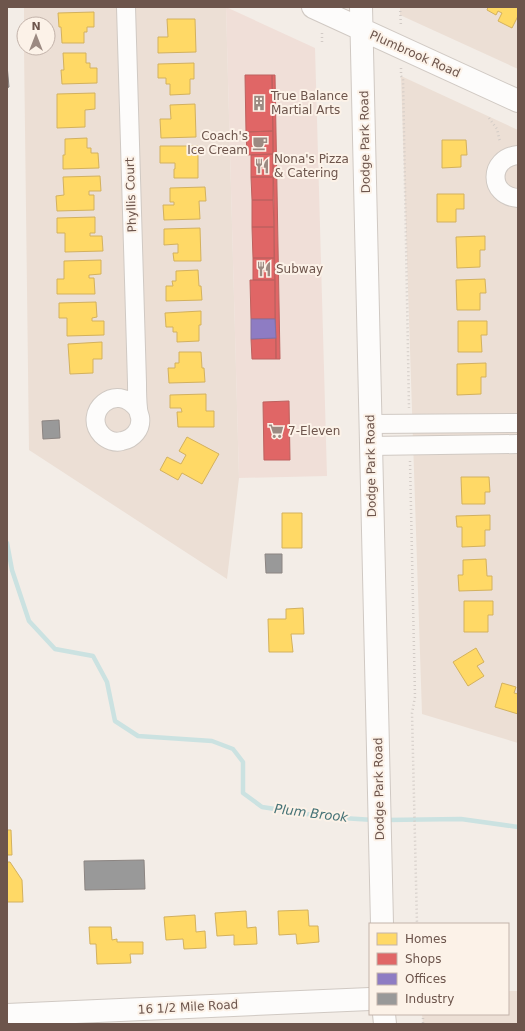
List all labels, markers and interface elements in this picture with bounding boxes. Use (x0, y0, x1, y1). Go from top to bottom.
north arrow (16, 16, 56, 56)
text: N (31, 20, 41, 33)
street label: Plumbrook Road (368, 28, 462, 80)
place label: True Balance Martial Arts (270, 89, 348, 117)
street label: Dodge Park Road (357, 90, 373, 194)
building icon: True Balance Martial Arts (250, 94, 268, 112)
place label: Coach's Ice Cream (187, 129, 248, 157)
cafe icon: Coach's Ice Cream (251, 134, 269, 152)
place label: Nona's Pizza & Catering (274, 152, 349, 180)
street label: Phyllis Court (123, 157, 139, 233)
restaurant icon: Nona's Pizza & Catering (253, 157, 271, 175)
restaurant icon: Subway (255, 260, 273, 278)
place label: Subway (276, 262, 323, 276)
street label: Dodge Park Road (363, 414, 379, 518)
supermarket icon: 7-Eleven (267, 422, 285, 440)
place label: 7-Eleven (288, 424, 340, 438)
street label: Dodge Park Road (371, 737, 387, 841)
water label: Plum Brook (273, 801, 349, 825)
legend (369, 923, 509, 1015)
text: Homes (405, 932, 447, 946)
text: Shops (405, 952, 441, 966)
text: Offices (405, 972, 446, 986)
text: Industry (405, 992, 454, 1006)
street label: 16 1/2 Mile Road (137, 997, 239, 1017)

